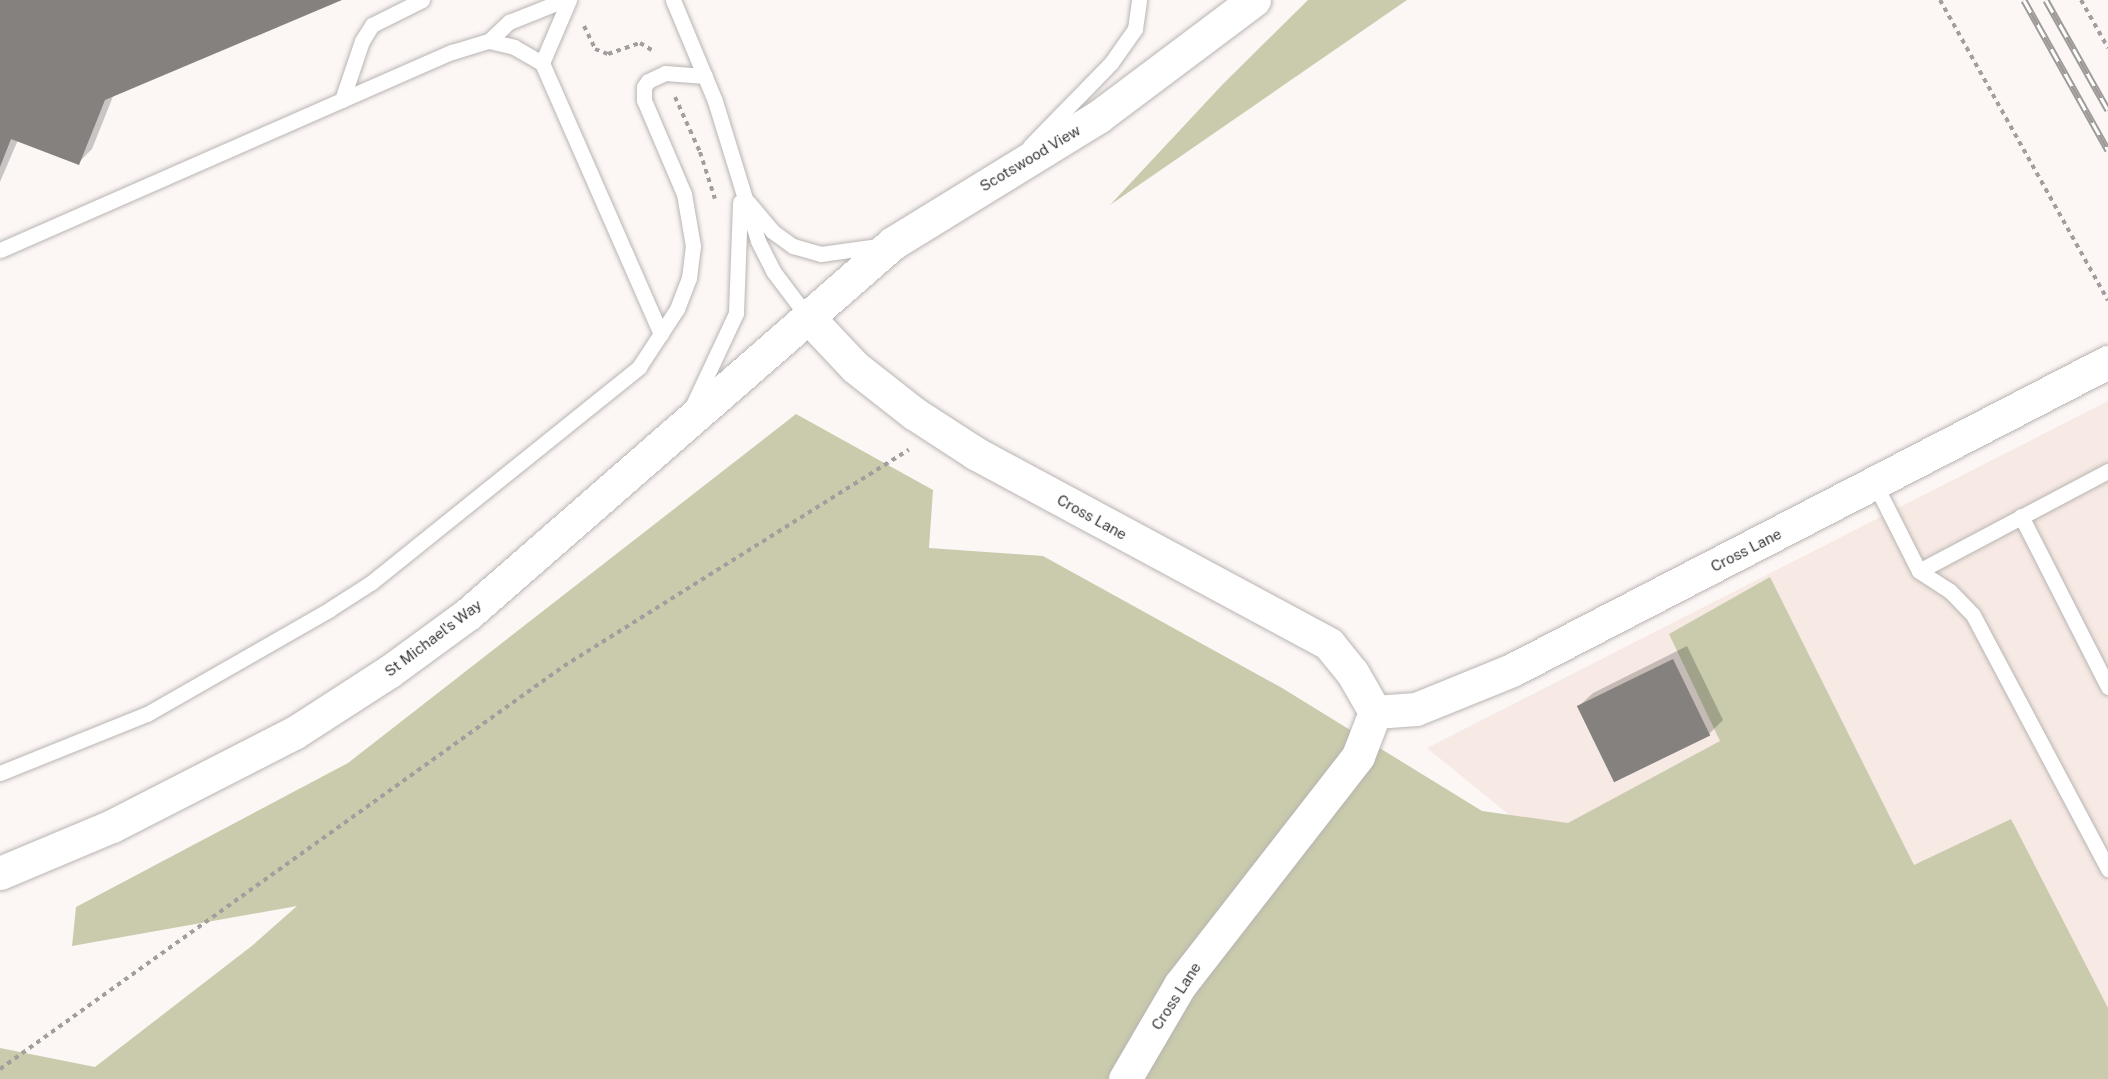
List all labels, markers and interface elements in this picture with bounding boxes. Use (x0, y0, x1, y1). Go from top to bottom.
street label: Scotswood View (976, 121, 1084, 195)
street label: Cross Lane (1054, 490, 1130, 544)
street label: Cross Lane (1708, 524, 1784, 576)
street label: St Michael's Way (381, 596, 485, 680)
street label: Cross Lane (1147, 959, 1205, 1033)

